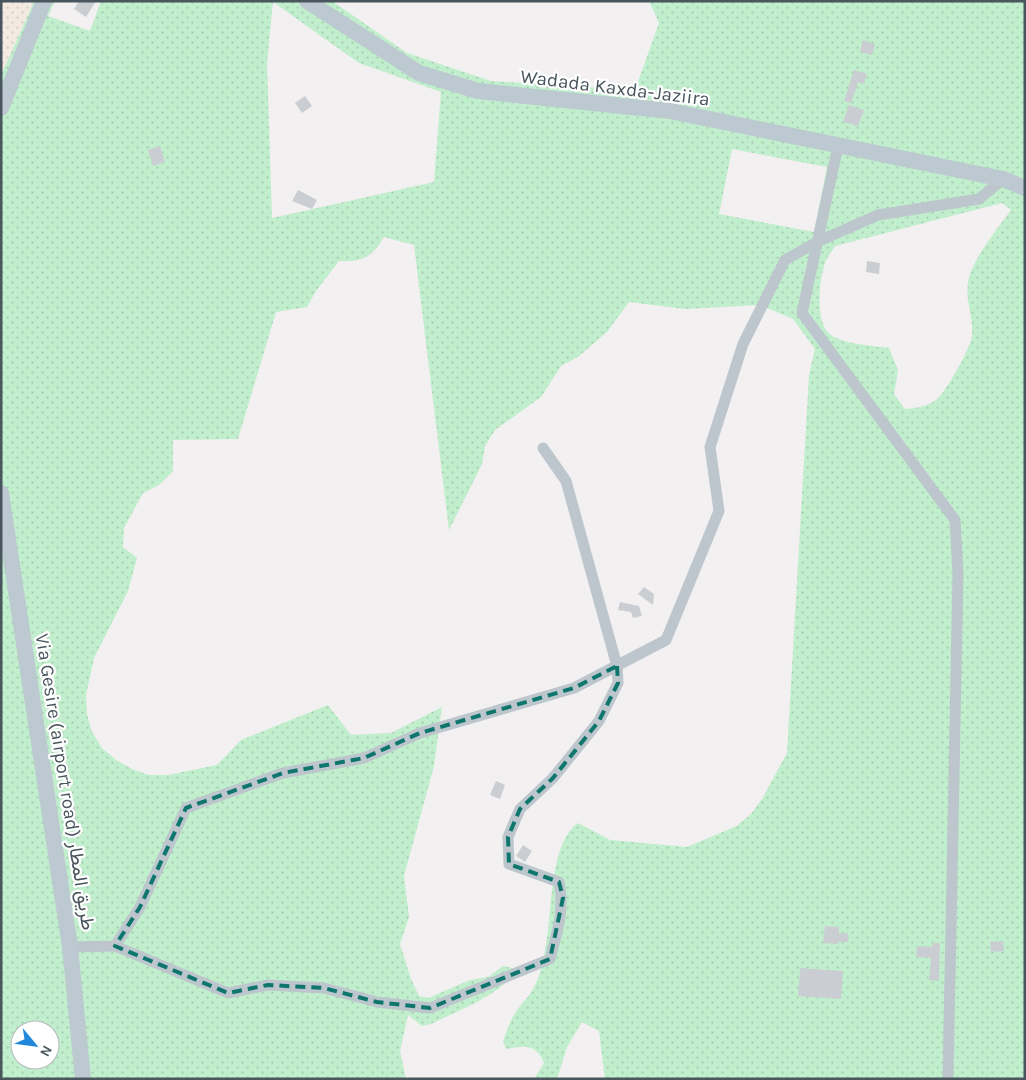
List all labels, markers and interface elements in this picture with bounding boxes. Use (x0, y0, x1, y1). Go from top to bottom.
street label: Wadada Kaxda-Jaziira (519, 65, 711, 111)
street label: Via Gesire (airport road) طريق المطار (31, 632, 99, 932)
north arrow (10, 1020, 60, 1070)
text: N (36, 1043, 56, 1060)

